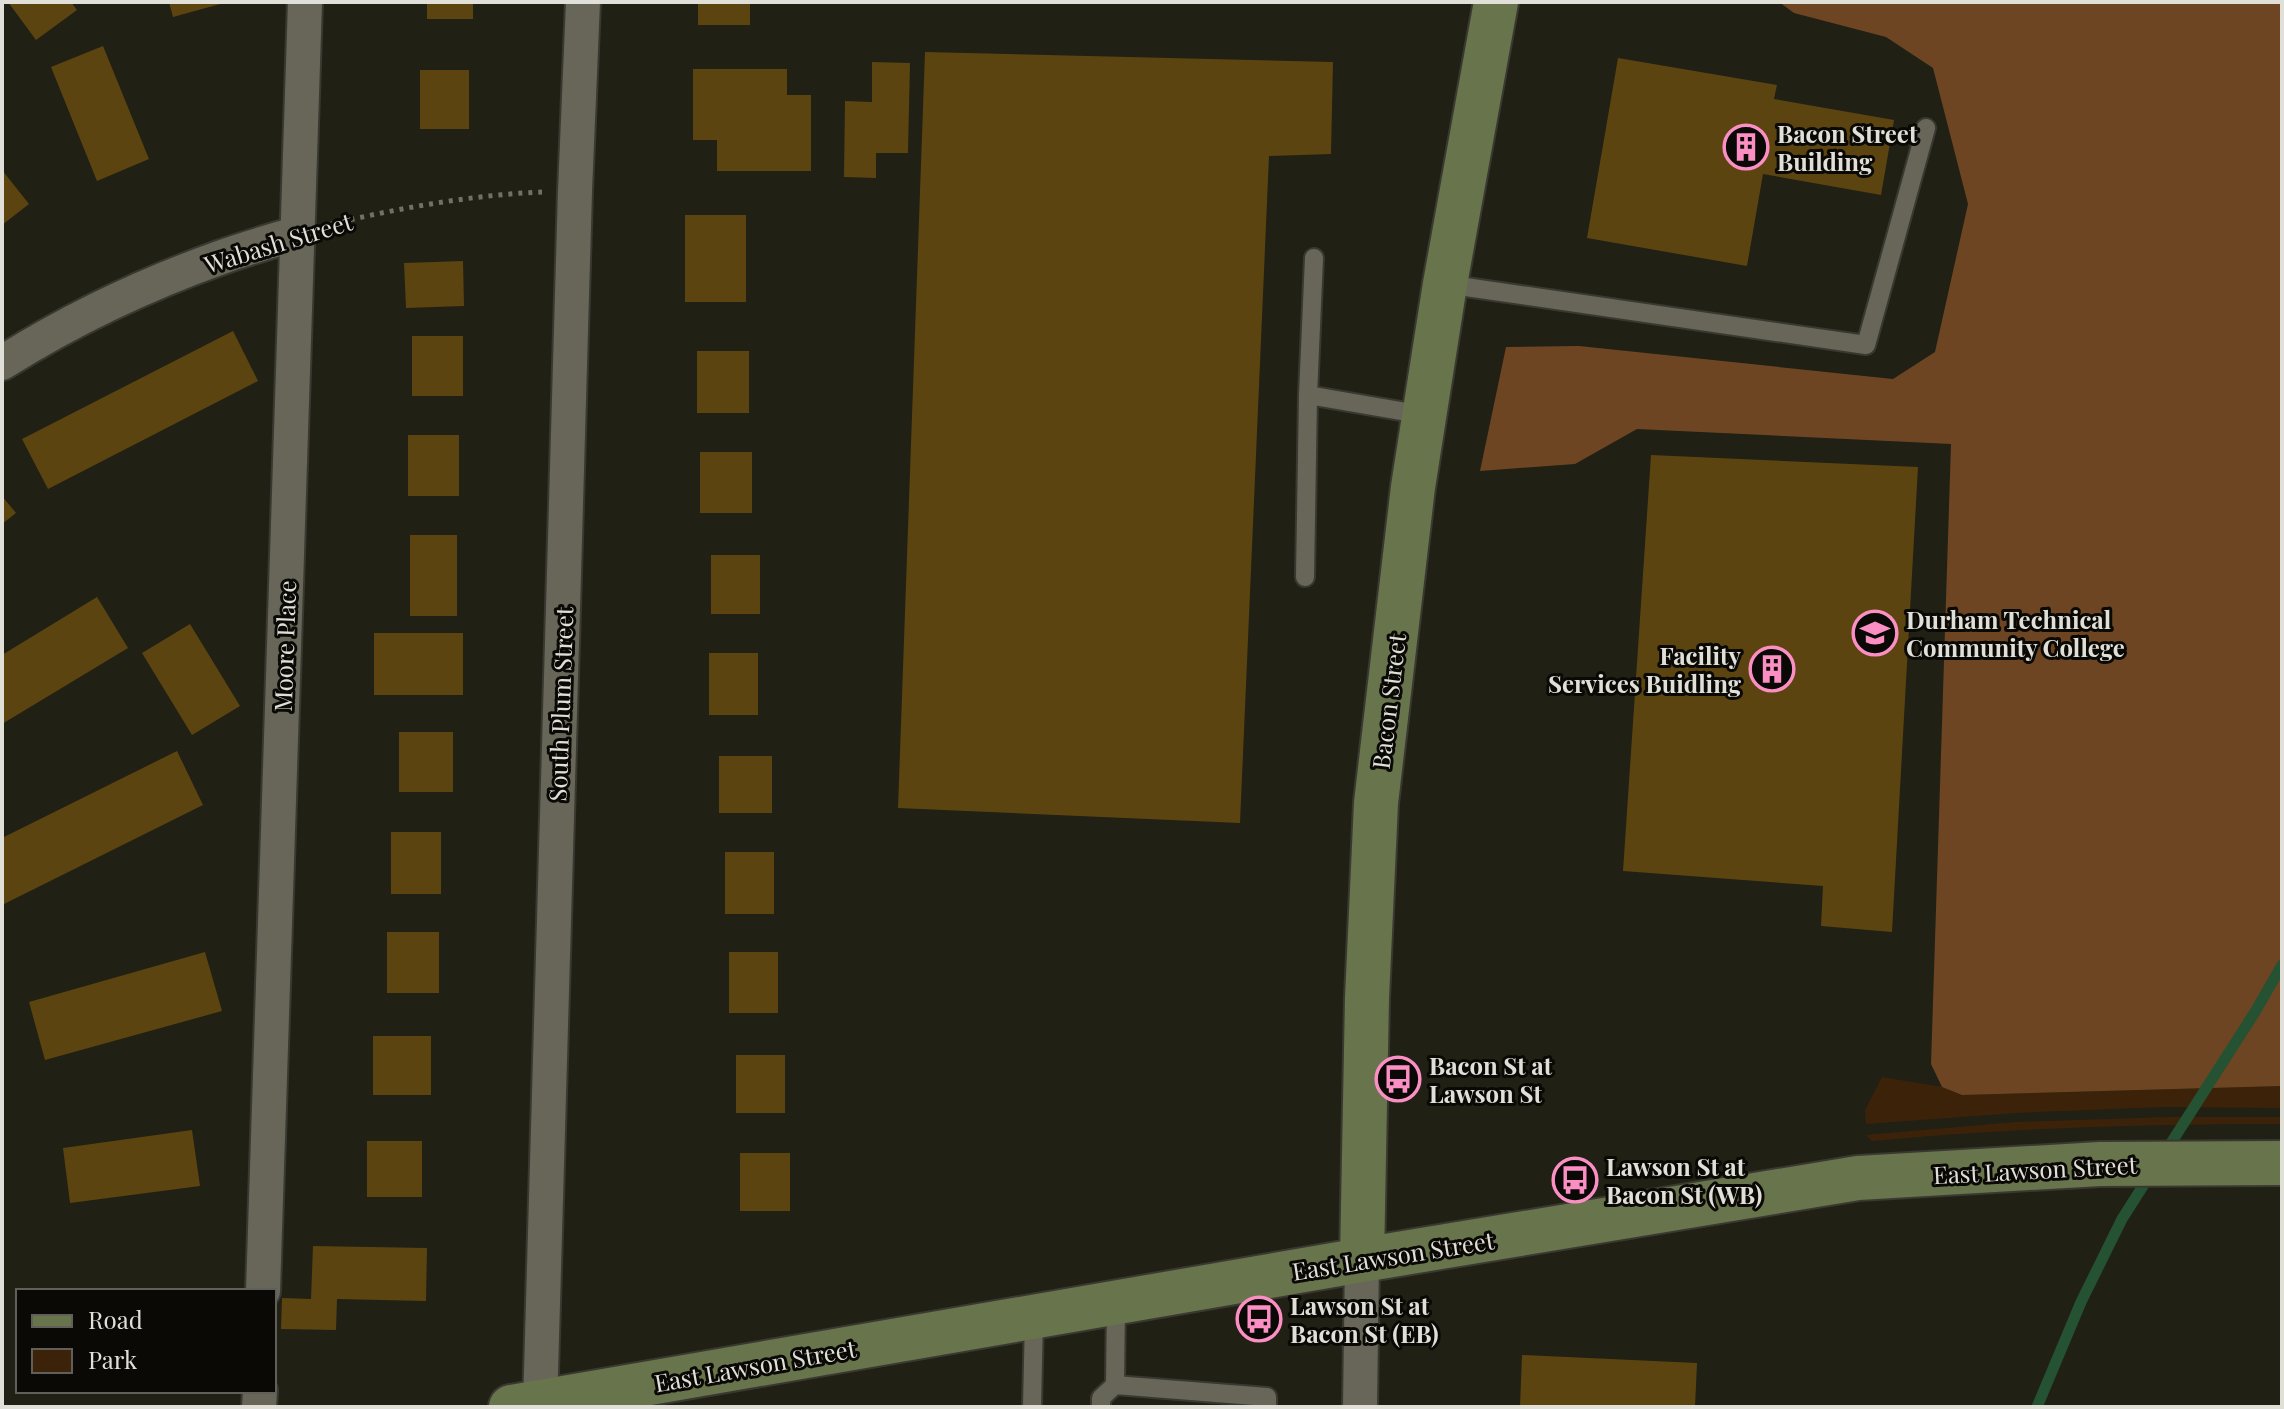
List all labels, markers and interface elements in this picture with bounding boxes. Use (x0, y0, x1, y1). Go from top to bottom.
place label: Bacon Street Building (1777, 117, 1918, 177)
building icon: Bacon Street Building (1722, 123, 1770, 171)
street label: Wabash Street (199, 204, 356, 280)
street label: Moore Place (266, 580, 302, 712)
place label: Durham Technical Community College (1906, 603, 2125, 663)
street label: South Plum Street (541, 605, 579, 802)
school or university icon: Durham Technical Community College (1851, 609, 1899, 657)
street label: Bacon Street (1364, 631, 1412, 771)
place label: Facility Services Buidling (1548, 639, 1742, 699)
building icon: Facility Services Buidling (1748, 645, 1796, 693)
place label: Bacon St at Lawson St (1429, 1049, 1553, 1109)
bus stop icon: Bacon St at Lawson St (1374, 1055, 1422, 1103)
street label: East Lawson Street (1932, 1148, 2138, 1190)
place label: Lawson St at Bacon St (WB) (1606, 1150, 1762, 1210)
bus stop icon: Lawson St at Bacon St (WB) (1551, 1156, 1599, 1204)
street label: East Lawson Street (1290, 1223, 1497, 1287)
legend (16, 1289, 276, 1393)
place label: Lawson St at Bacon St (EB) (1290, 1289, 1439, 1349)
bus stop icon: Lawson St at Bacon St (EB) (1235, 1295, 1283, 1343)
text: Road (88, 1303, 143, 1335)
street label: East Lawson Street (652, 1331, 859, 1398)
text: Park (88, 1343, 138, 1375)

